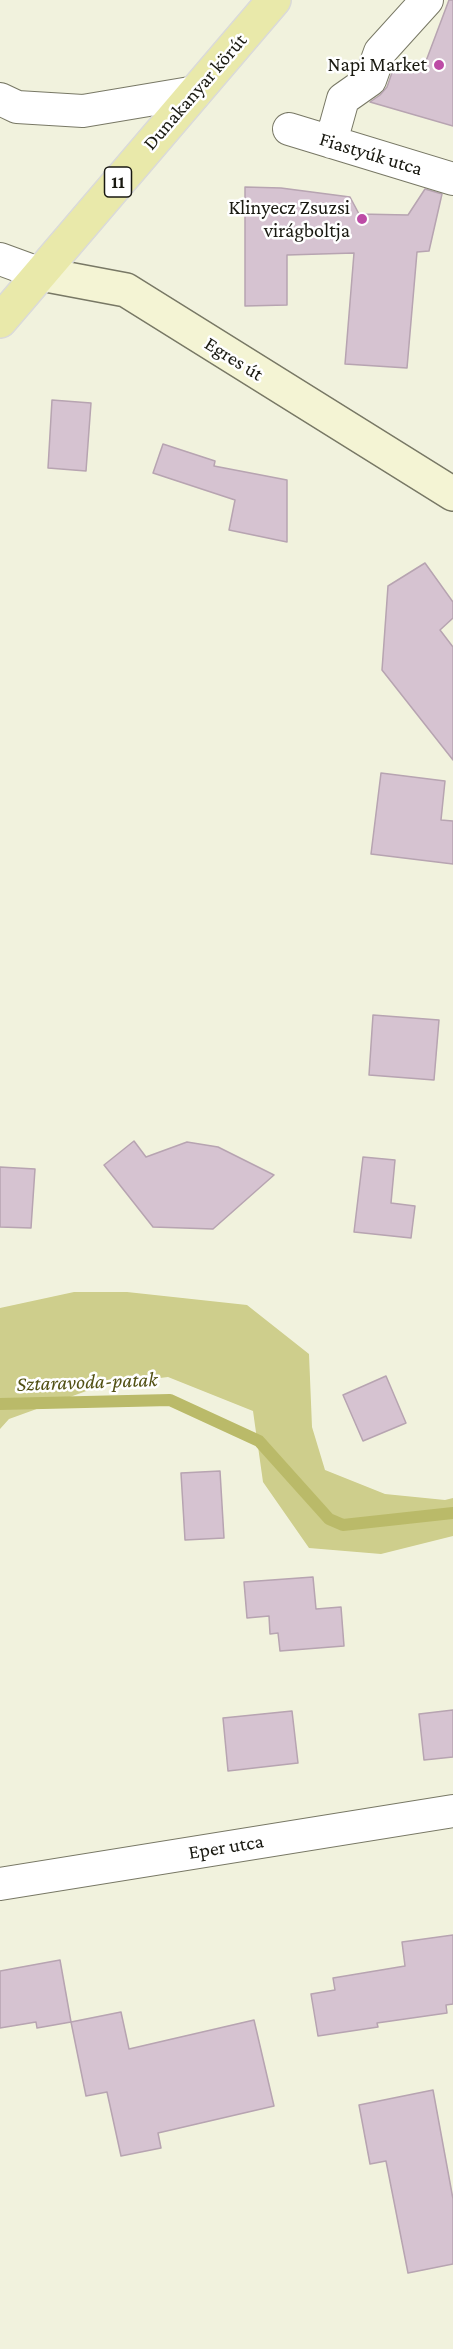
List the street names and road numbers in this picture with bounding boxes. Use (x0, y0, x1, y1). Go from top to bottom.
street label: Dunakanyar körút (138, 29, 252, 155)
street label: Fiastyúk utca (317, 127, 425, 181)
road number: 11 (104, 167, 132, 197)
street label: Egres út (200, 332, 268, 386)
street label: Eper utca (187, 1829, 265, 1865)

